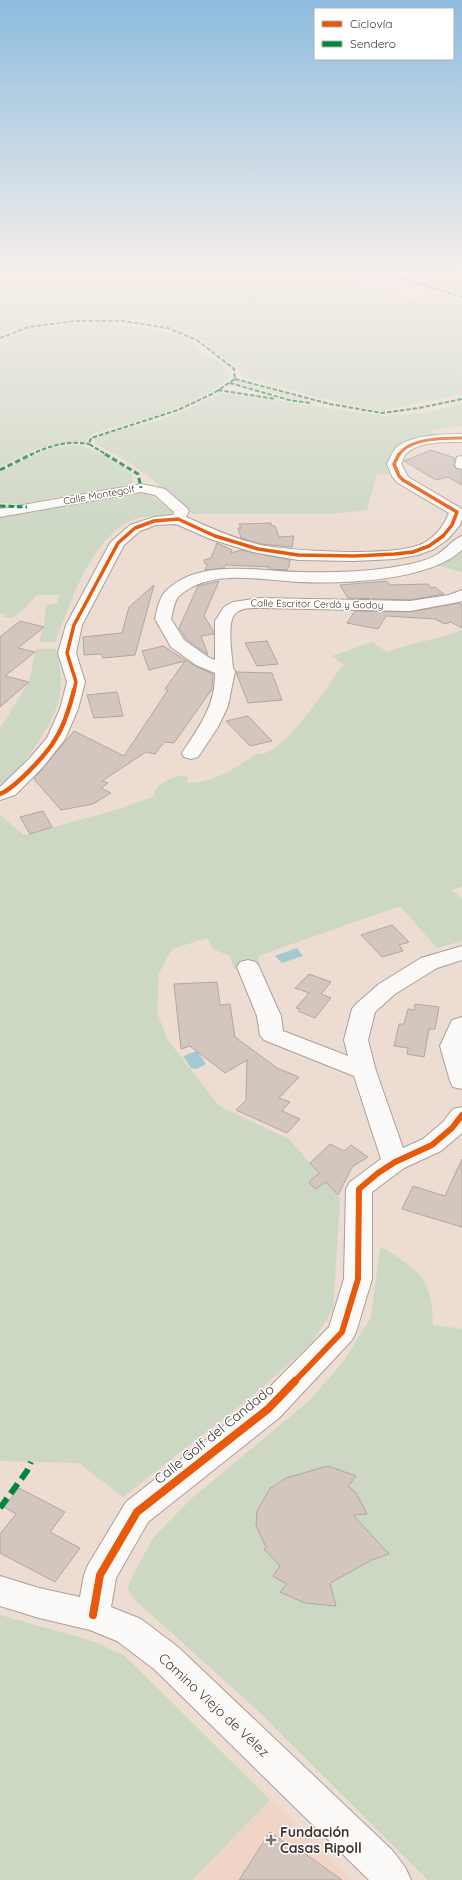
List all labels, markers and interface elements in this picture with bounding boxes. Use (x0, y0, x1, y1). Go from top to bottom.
legend (314, 8, 454, 60)
text: Ciclovía (350, 16, 393, 31)
text: Sendero (350, 36, 396, 51)
street label: Calle Montegolf (62, 482, 136, 508)
street label: Calle Escritor Cerdá y Godoy (250, 596, 384, 612)
street label: Calle Golf del Candado (150, 1380, 278, 1488)
street label: Camino Viejo de Vélez (155, 1649, 273, 1761)
place label: Fundación Casas Ripoll (280, 1823, 362, 1857)
marker: Fundación Casas Ripoll (265, 1834, 277, 1846)

